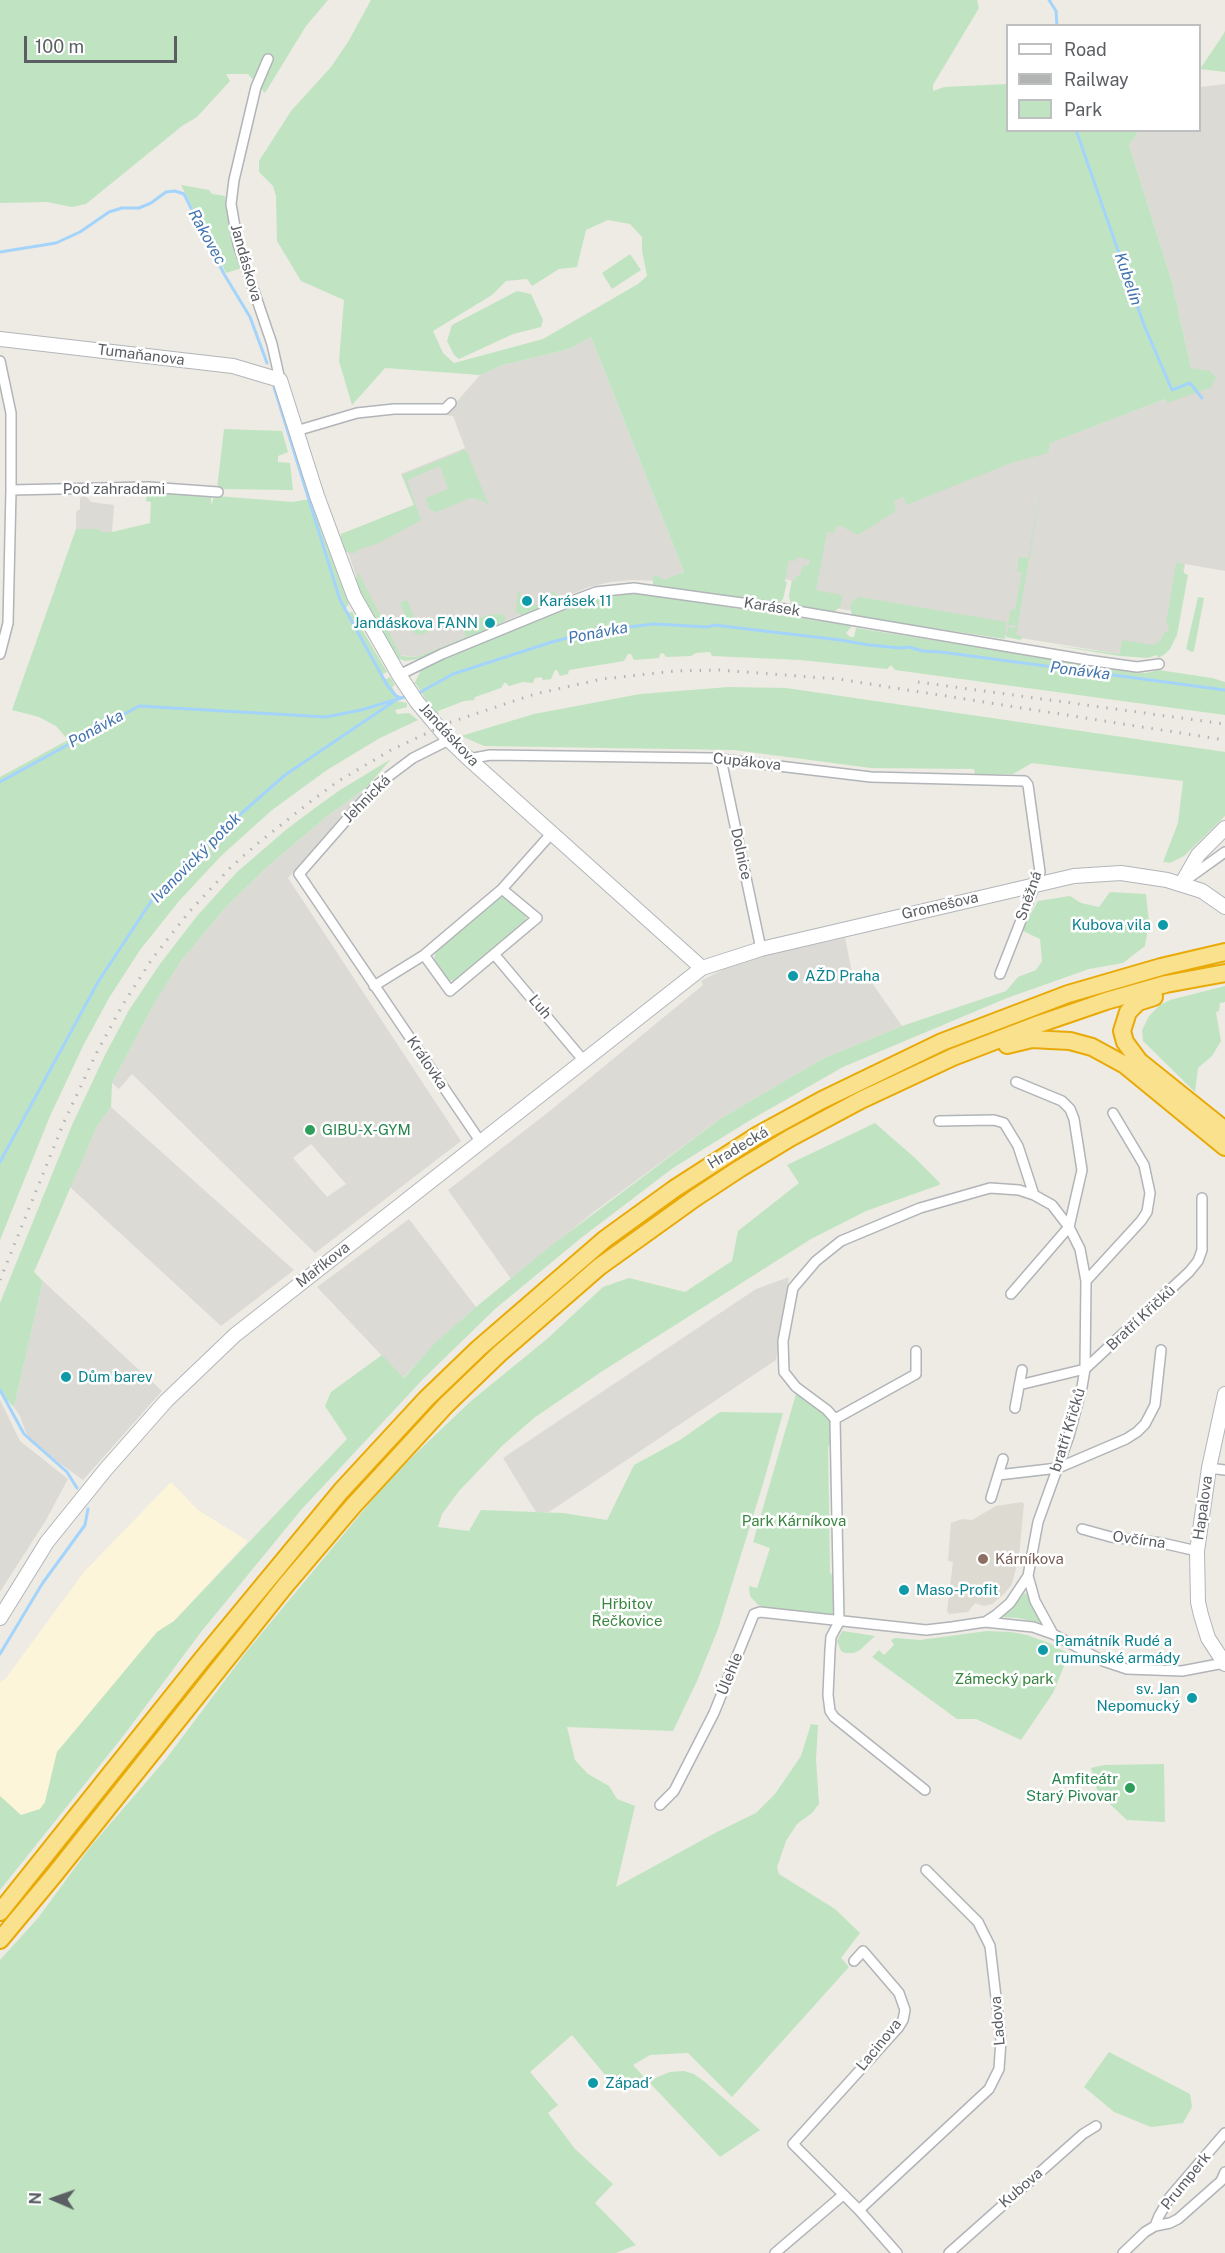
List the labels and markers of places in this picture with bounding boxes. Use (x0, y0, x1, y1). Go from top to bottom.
place label: Karásek 11 (539, 592, 612, 610)
marker: Karásek 11 (520, 594, 534, 608)
place label: Jandáskova FANN (354, 614, 478, 632)
marker: Jandáskova FANN (483, 616, 497, 630)
place label: Kubova vila (1072, 916, 1151, 934)
marker: Kubova vila (1156, 918, 1170, 932)
place label: AŽD Praha (805, 967, 880, 985)
marker: AŽD Praha (786, 969, 800, 983)
place label: GIBU-X-GYM (322, 1121, 411, 1139)
marker: GIBU-X-GYM (303, 1123, 317, 1137)
place label: Dům barev (78, 1368, 153, 1386)
marker: Dům barev (59, 1370, 73, 1384)
place label: Kárníkova (995, 1550, 1064, 1568)
marker: Kárníkova (976, 1552, 990, 1566)
place label: Maso-Profit (916, 1581, 998, 1599)
marker: Maso-Profit (897, 1583, 911, 1597)
place label: Památník Rudé a rumunské armády (1055, 1632, 1180, 1667)
marker: Památník Rudé a rumunské armády (1036, 1643, 1050, 1657)
place label: sv. Jan Nepomucký (1096, 1680, 1180, 1715)
marker: sv. Jan Nepomucký (1185, 1691, 1199, 1705)
place label: Amfiteátr Starý Pivovar (1026, 1770, 1118, 1805)
marker: Amfiteátr Starý Pivovar (1123, 1781, 1137, 1795)
place label: Západ´ (605, 2074, 652, 2092)
marker: Západ´ (586, 2076, 600, 2090)

